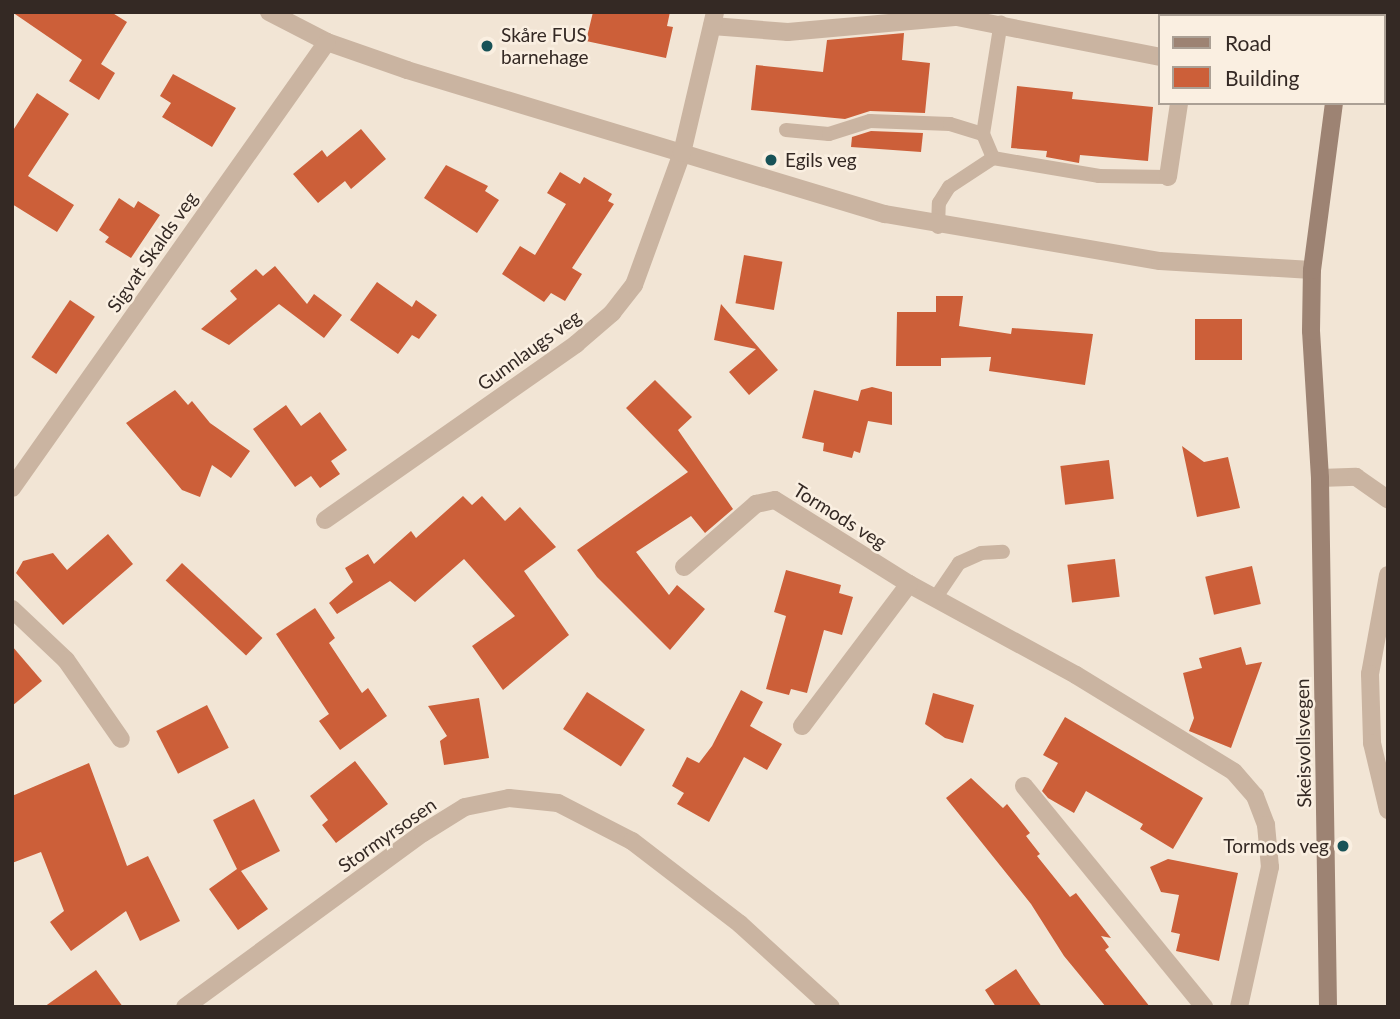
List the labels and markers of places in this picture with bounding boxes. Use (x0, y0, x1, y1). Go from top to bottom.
place label: Skåre FUS barnehage (501, 24, 588, 68)
marker: Skåre FUS barnehage (479, 38, 495, 54)
place label: Egils veg (785, 149, 857, 171)
marker: Egils veg (763, 152, 779, 168)
place label: Tormods veg (1223, 835, 1329, 857)
marker: Tormods veg (1335, 838, 1351, 854)

